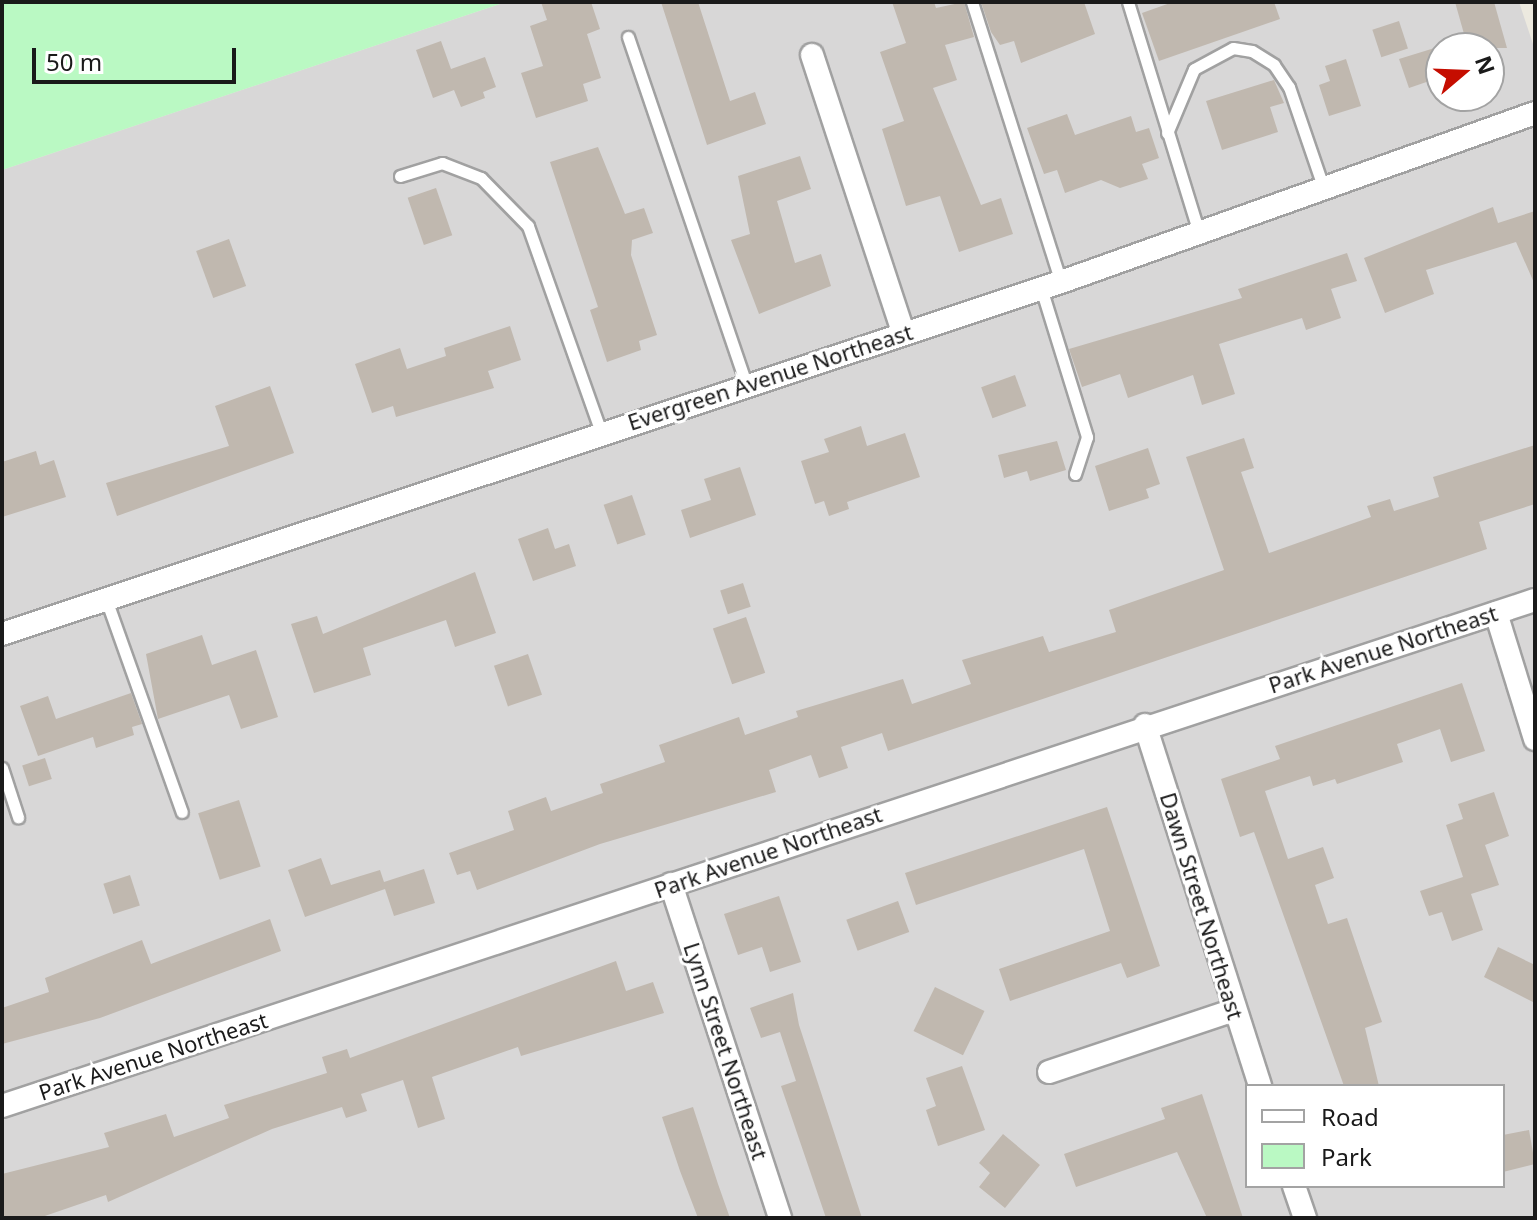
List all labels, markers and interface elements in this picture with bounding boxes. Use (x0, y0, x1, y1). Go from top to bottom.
scale bar (36, 32, 240, 82)
north arrow (1425, 32, 1505, 112)
text: 50 m (46, 45, 102, 78)
text: N (1469, 51, 1503, 78)
street label: Evergreen Avenue Northeast (624, 318, 916, 436)
street label: Park Avenue Northeast (1265, 600, 1501, 698)
street label: Dawn Street Northeast (1155, 789, 1249, 1023)
street label: Park Avenue Northeast (651, 801, 885, 903)
street label: Lynn Street Northeast (678, 939, 774, 1163)
street label: Park Avenue Northeast (35, 1007, 271, 1105)
legend (1245, 1084, 1505, 1188)
text: Road (1321, 1100, 1379, 1133)
text: Park (1321, 1140, 1372, 1173)

